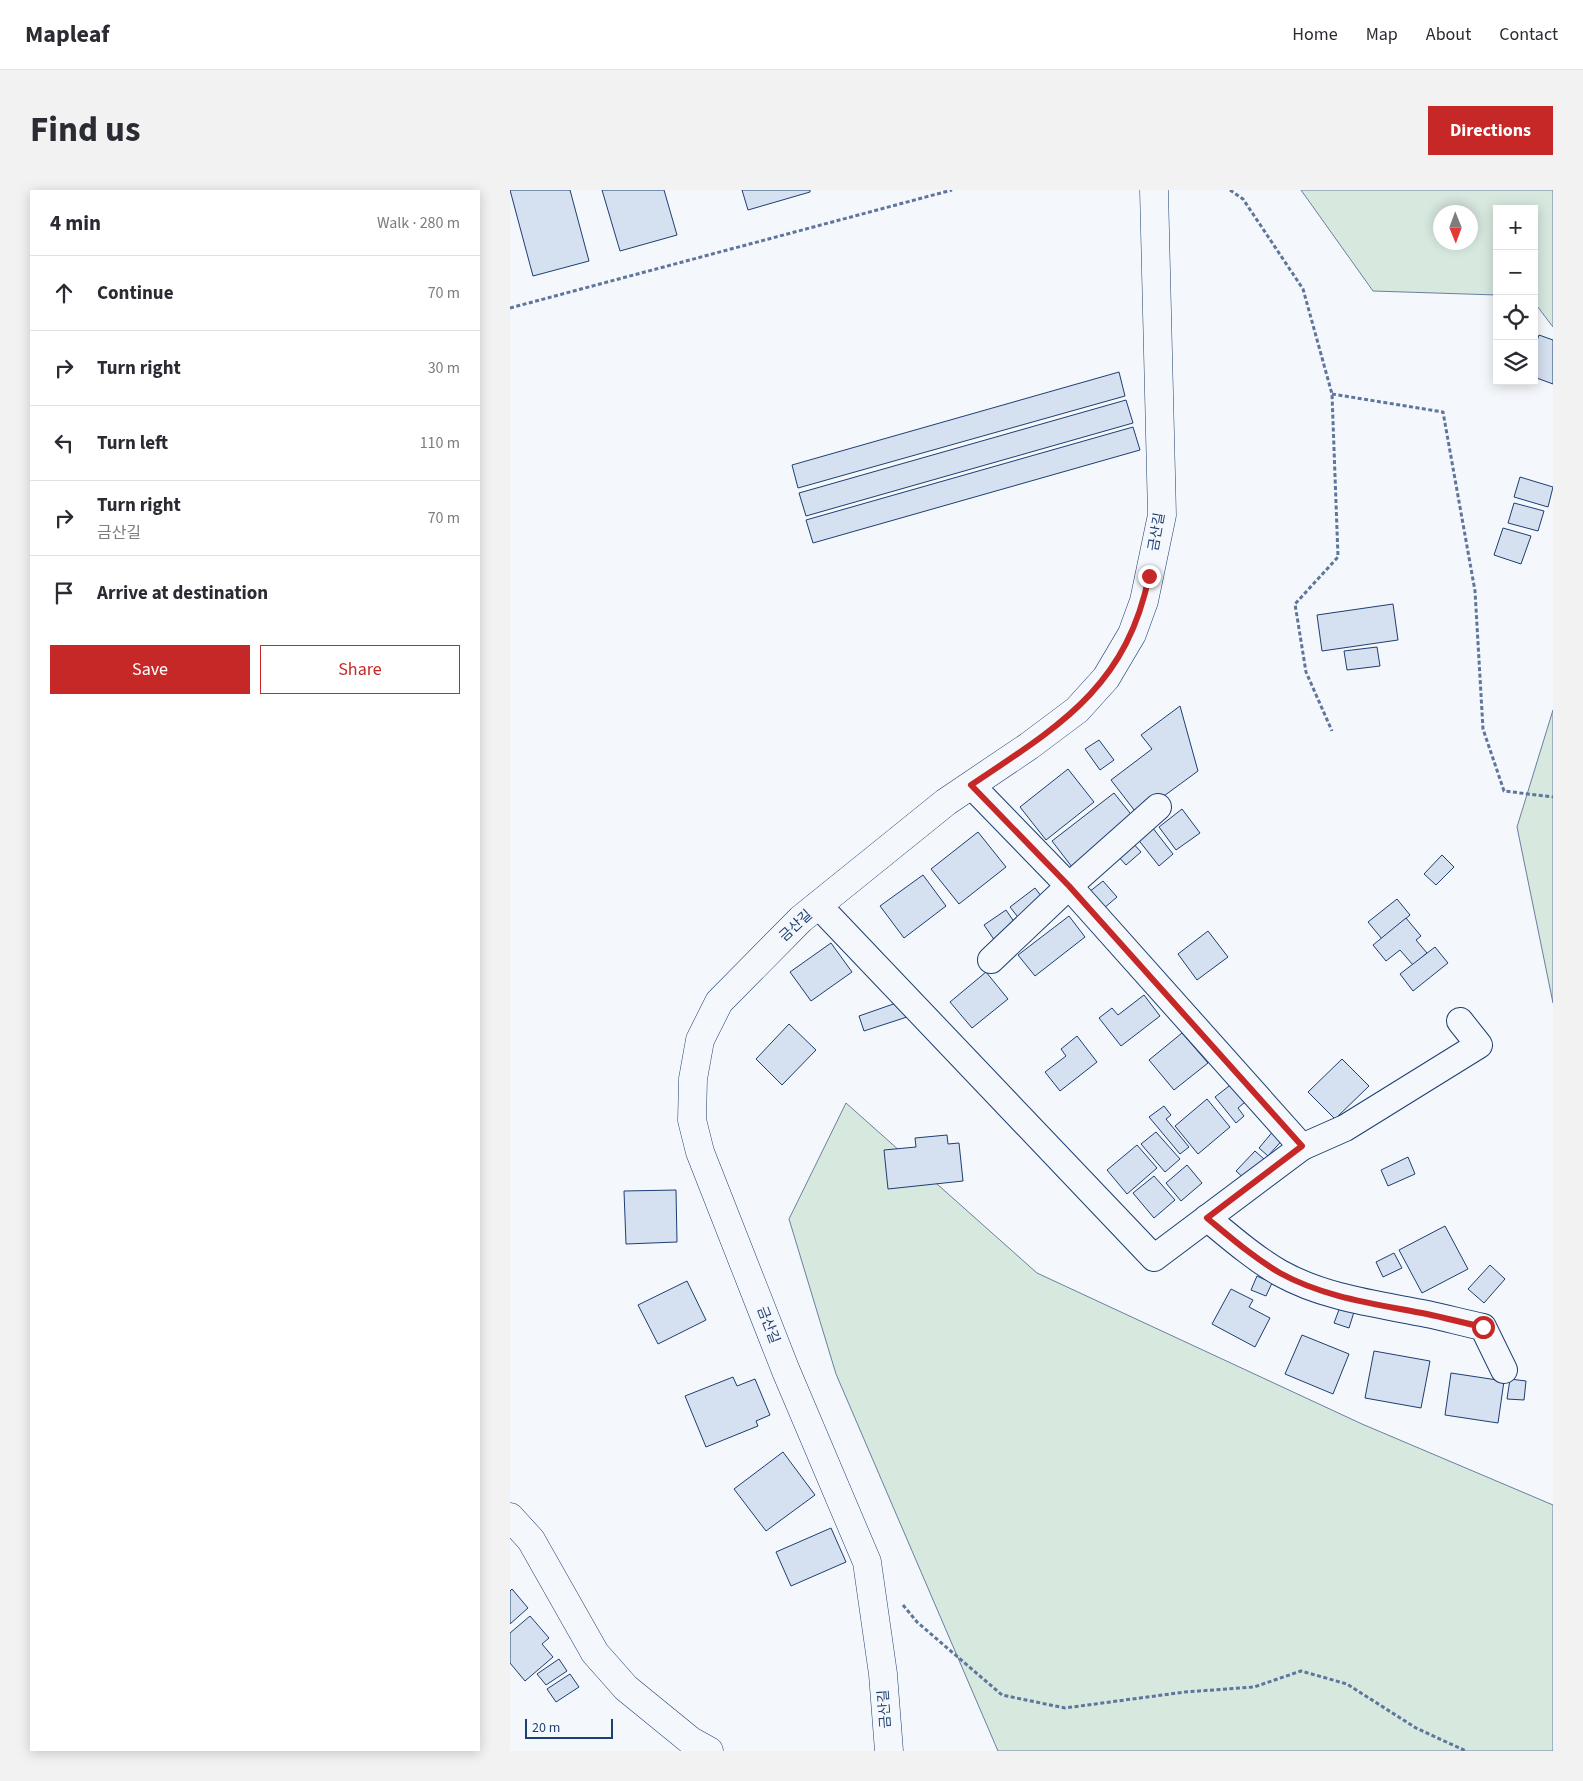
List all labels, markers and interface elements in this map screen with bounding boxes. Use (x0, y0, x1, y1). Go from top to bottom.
text: Mapleaf (25, 17, 110, 52)
text: Home (1292, 22, 1338, 47)
text: Map (1366, 22, 1398, 47)
text: About (1426, 22, 1471, 47)
text: Contact (1499, 22, 1558, 47)
text: Find us (30, 105, 140, 155)
button: Directions (1428, 106, 1553, 155)
north arrow (1433, 205, 1478, 250)
map controls (1493, 205, 1538, 385)
button: + (1493, 205, 1538, 250)
text: 4 min (50, 208, 101, 238)
text: Walk · 280 m (377, 212, 460, 234)
button: − (1493, 250, 1538, 295)
icon: ahead (50, 279, 78, 307)
text: Continue (97, 280, 174, 307)
text: 70 m (428, 282, 460, 304)
button: locate (1493, 295, 1538, 340)
button: layers (1493, 340, 1538, 385)
icon: right (50, 354, 78, 382)
text: Turn right (97, 355, 181, 382)
text: 30 m (428, 357, 460, 379)
icon: left (50, 429, 78, 457)
text: Turn left (97, 430, 168, 457)
text: 110 m (420, 432, 460, 454)
text: Turn right (97, 492, 181, 519)
icon: right (50, 504, 78, 532)
text: 70 m (428, 507, 460, 529)
street label: 금산길 (1144, 511, 1170, 553)
text: 금산길 (97, 522, 141, 544)
route end (1138, 565, 1161, 588)
icon: arrive (50, 579, 78, 607)
text: Arrive at destination (97, 580, 268, 607)
button: Save (50, 645, 250, 694)
button: Share (260, 645, 460, 694)
street label: 금산길 (775, 906, 817, 946)
street label: 금산길 (752, 1303, 784, 1347)
route start (1472, 1316, 1495, 1339)
street label: 금산길 (874, 1689, 896, 1729)
scale bar (525, 1716, 612, 1739)
text: 20 m (532, 1718, 560, 1738)

